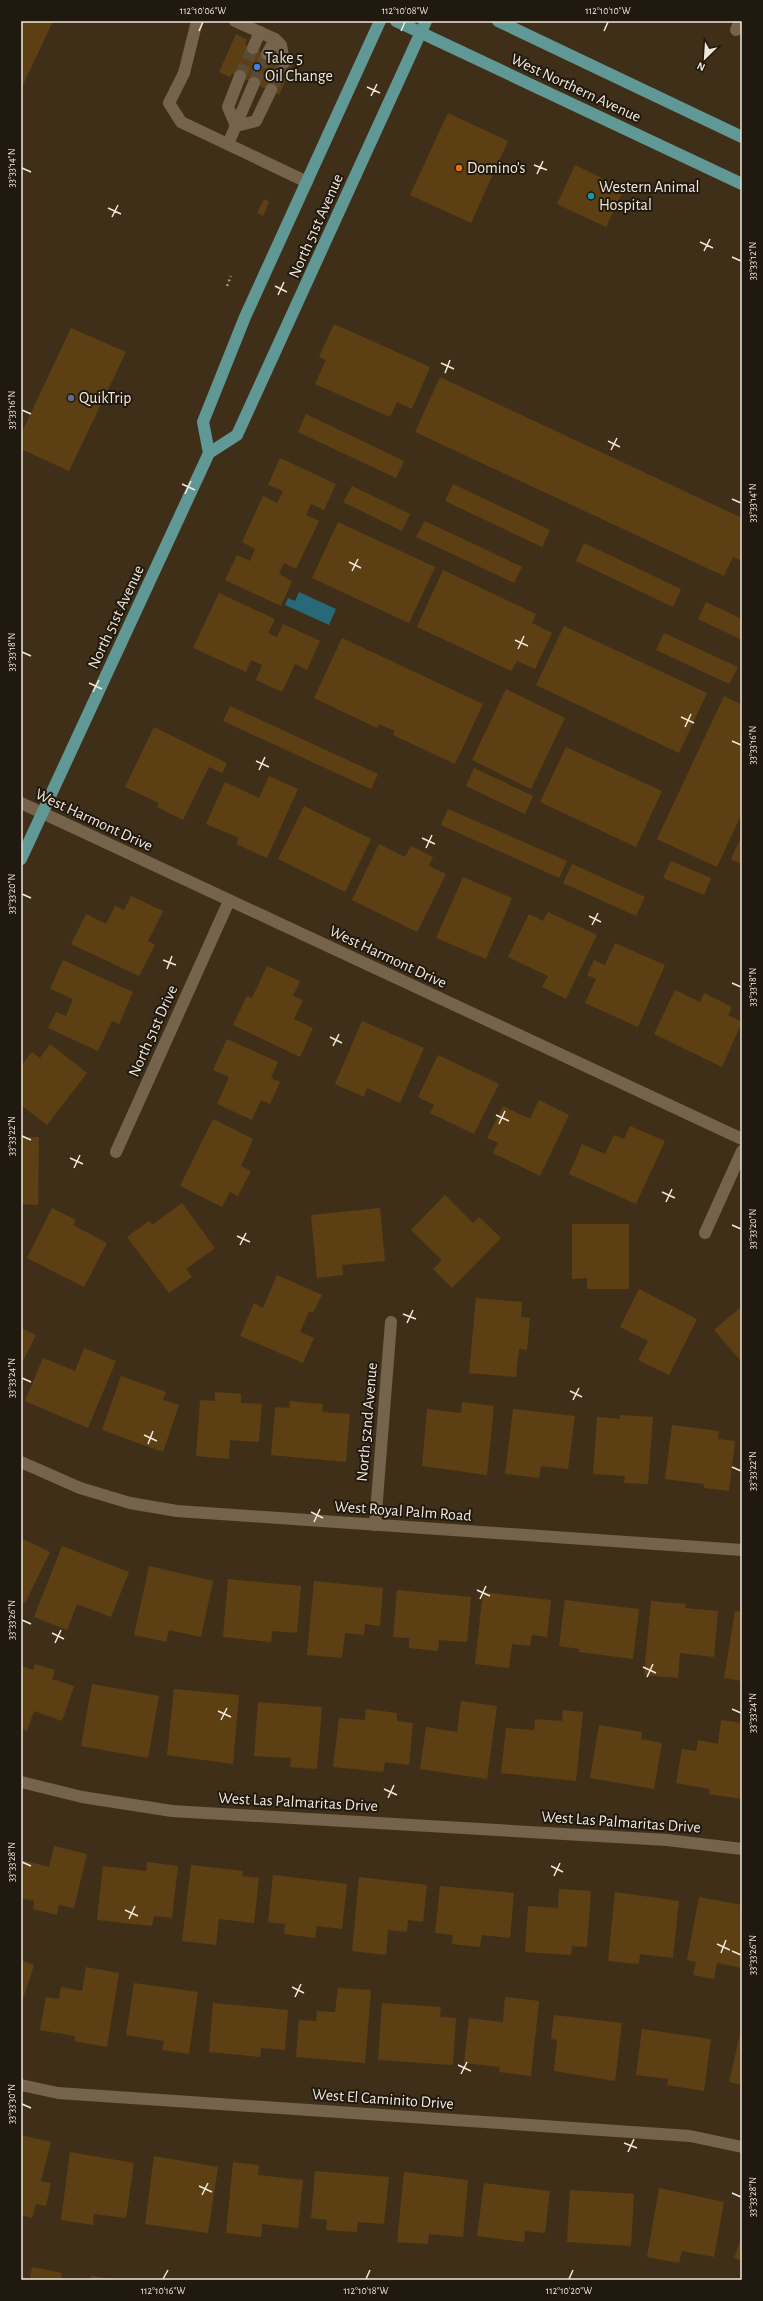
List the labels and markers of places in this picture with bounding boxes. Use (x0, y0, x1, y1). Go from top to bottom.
place label: Take 5 Oil Change (265, 50, 333, 84)
marker: Take 5 Oil Change (252, 62, 262, 72)
place label: Domino's (467, 160, 526, 176)
marker: Domino's (454, 163, 464, 173)
place label: Western Animal Hospital (599, 179, 700, 213)
marker: Western Animal Hospital (586, 191, 596, 201)
place label: QuikTrip (79, 390, 132, 407)
marker: QuikTrip (66, 393, 76, 403)

